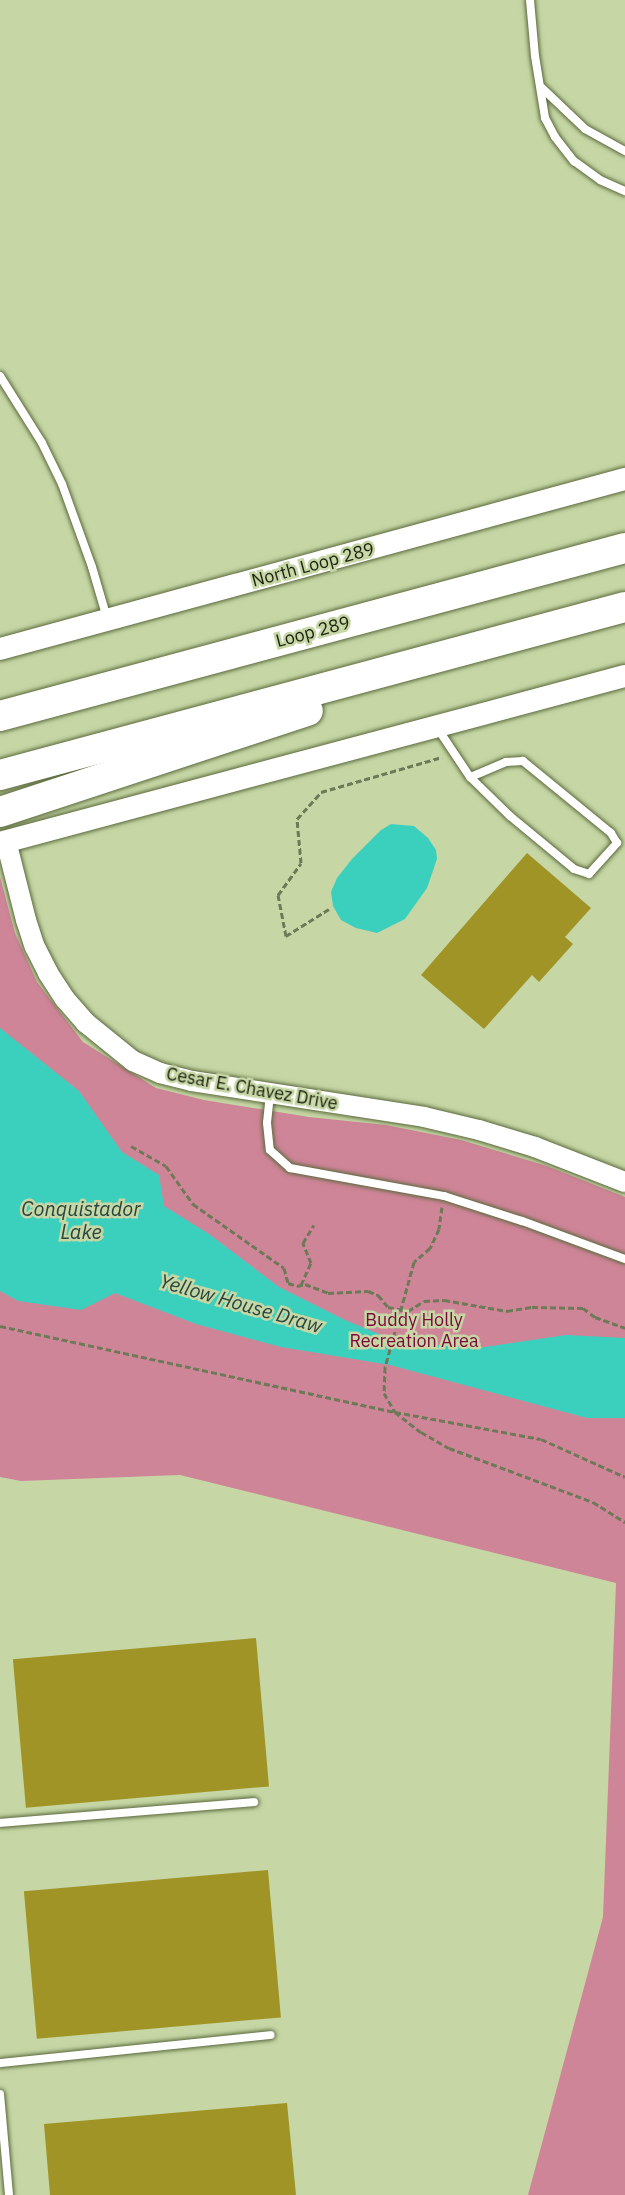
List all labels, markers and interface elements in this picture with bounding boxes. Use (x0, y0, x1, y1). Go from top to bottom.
street label: North Loop 289 (249, 538, 377, 592)
street label: Loop 289 (273, 612, 353, 652)
street label: Cesar E. Chavez Drive (165, 1063, 339, 1115)
water label: Conquistador Lake (21, 1197, 141, 1244)
water label: Yellow House Draw (157, 1268, 325, 1338)
park label: Buddy Holly Recreation Area (349, 1310, 479, 1352)

